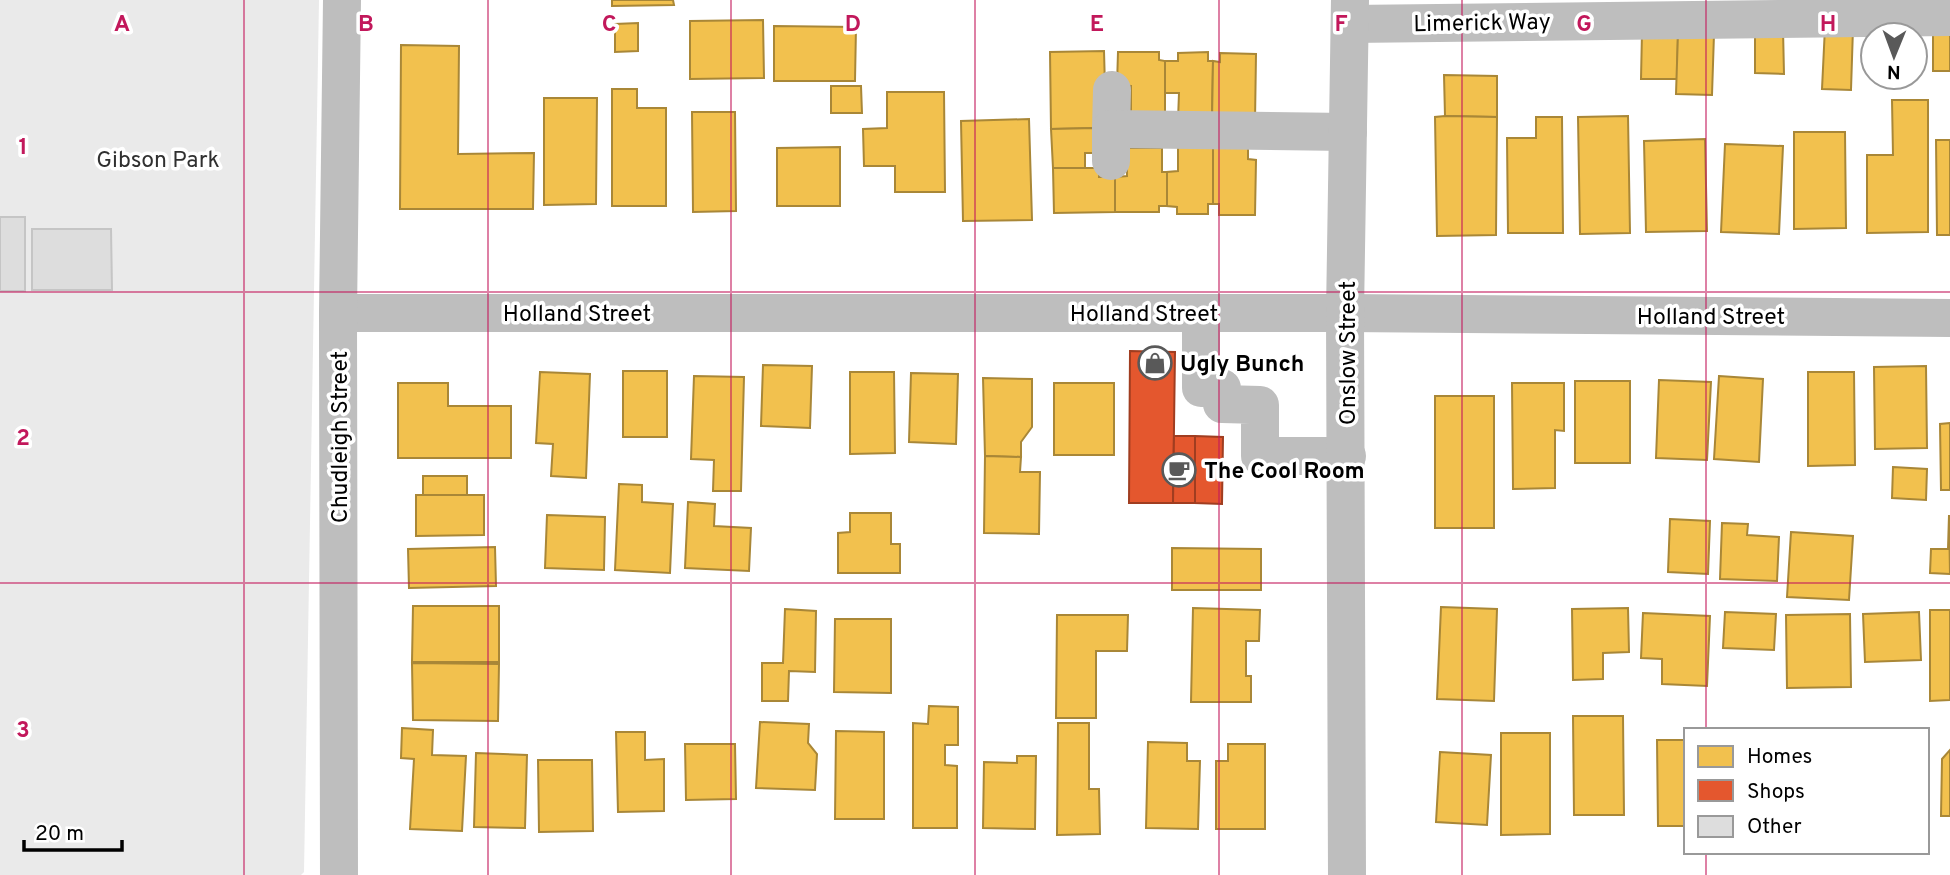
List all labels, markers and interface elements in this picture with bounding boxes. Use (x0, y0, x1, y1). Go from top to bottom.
street label: Limerick Way (1413, 9, 1551, 40)
text: A (114, 11, 130, 40)
text: B (358, 11, 374, 40)
text: C (602, 11, 616, 40)
text: D (845, 11, 861, 40)
text: E (1090, 11, 1104, 40)
text: F (1334, 11, 1348, 40)
text: G (1576, 11, 1592, 40)
text: H (1820, 11, 1836, 40)
north arrow (1859, 21, 1929, 91)
text: N (1887, 59, 1901, 83)
text: 1 (18, 134, 28, 163)
park label: Gibson Park (96, 147, 220, 176)
street label: Onslow Street (1335, 281, 1364, 425)
street label: Holland Street (503, 301, 651, 330)
street label: Holland Street (1070, 301, 1218, 330)
street label: Holland Street (1637, 304, 1785, 333)
shop icon: Ugly Bunch (1136, 344, 1174, 382)
street label: Chudleigh Street (327, 351, 356, 523)
place label: Ugly Bunch (1180, 351, 1304, 380)
text: 2 (16, 425, 30, 454)
cafe icon: The Cool Room (1160, 451, 1198, 489)
place label: The Cool Room (1204, 458, 1365, 487)
text: 3 (16, 717, 30, 746)
legend (1684, 728, 1929, 854)
text: Homes (1747, 744, 1812, 771)
text: Shops (1747, 779, 1805, 806)
scale bar (24, 808, 122, 852)
text: Other (1747, 814, 1802, 841)
text: 20 m (35, 821, 84, 848)

